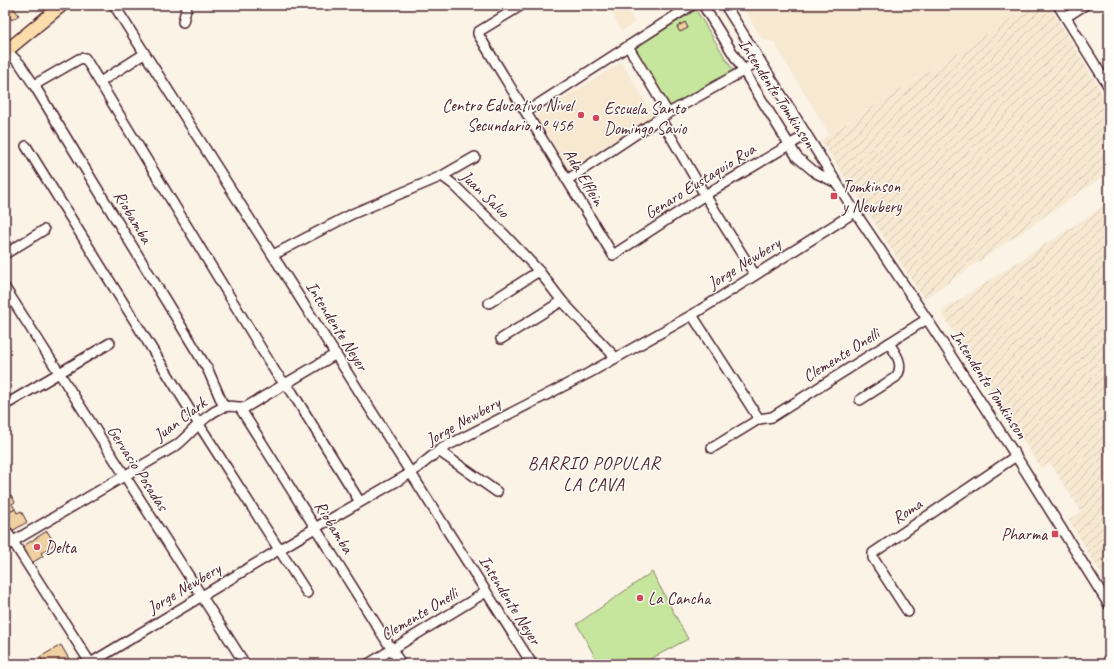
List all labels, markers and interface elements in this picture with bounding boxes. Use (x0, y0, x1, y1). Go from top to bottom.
street label: Intendente Tomkinson (734, 34, 820, 152)
place label: Centro Educativo Nivel Secundario nº 456 (442, 95, 576, 136)
place label: Escuela Santo Domingo Savio (604, 98, 687, 139)
marker: Centro Educativo Nivel Secundario nº 456 (576, 110, 586, 120)
marker: Escuela Santo Domingo Savio (591, 113, 601, 123)
street label: Genaro Eustaquio Rua (641, 138, 761, 223)
street label: Ada Elflein (559, 145, 610, 211)
street label: Juan Salvo (456, 165, 514, 223)
place label: Tomkinson y Newbery (841, 176, 903, 217)
street label: Riobamba (109, 187, 158, 249)
marker: Tomkinson y Newbery (829, 191, 839, 201)
street label: Jorge Newbery (703, 232, 785, 294)
street label: Intendente Neyer (301, 277, 374, 376)
street label: Clemente Onelli (799, 322, 885, 387)
street label: Intendente Tomkinson (946, 325, 1032, 443)
street label: Juan Clark (149, 391, 212, 446)
street label: Jorge Newbery (421, 391, 505, 450)
street label: Gervasio Posadas (103, 421, 175, 516)
district label: BARRIO POPULAR LA CAVA (528, 452, 662, 495)
street label: Roma (888, 493, 927, 528)
street label: Riobamba (310, 497, 359, 558)
place label: Pharma (1001, 524, 1048, 545)
marker: Pharma (1050, 529, 1060, 539)
place label: Delta (45, 537, 77, 558)
marker: Delta (32, 542, 42, 552)
street label: Intendente Neyer (474, 551, 547, 650)
street label: Jorge Newbery (143, 557, 225, 619)
street label: Clemente Onelli (377, 582, 463, 645)
place label: La Cancha (648, 588, 712, 609)
marker: La Cancha (635, 593, 645, 603)

